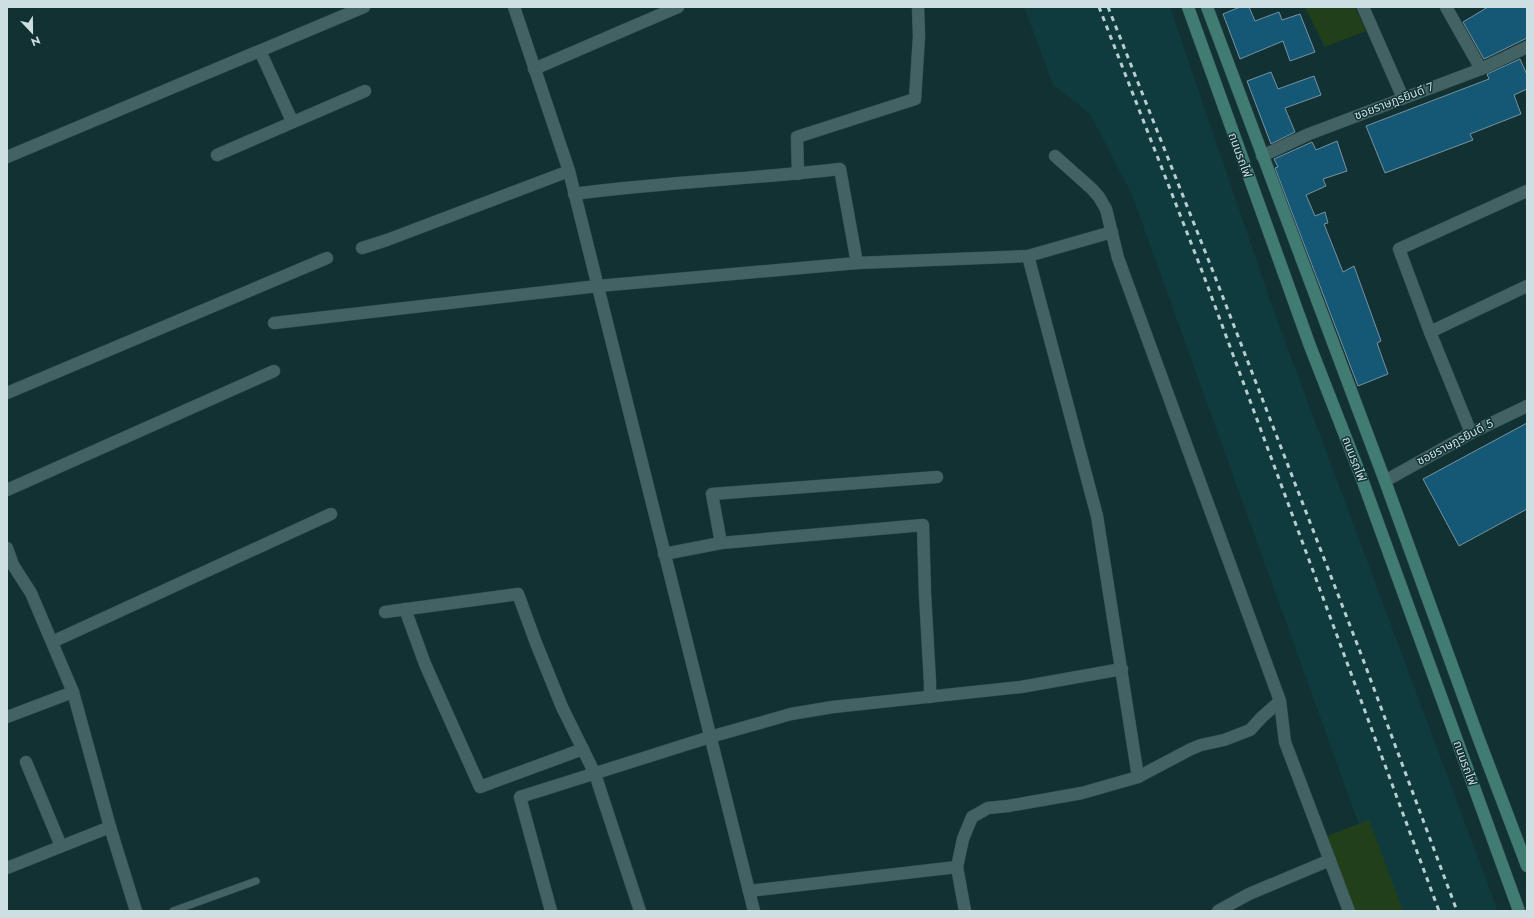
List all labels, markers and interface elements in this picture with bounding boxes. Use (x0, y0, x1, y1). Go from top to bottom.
north arrow (12, 12, 52, 52)
text: N (29, 32, 43, 50)
street label: ซอยราษฎรยินดี 7 (1352, 77, 1437, 124)
street label: ถนนรถไฟ (1224, 130, 1256, 180)
street label: ซอยราษฎรยินดี 5 (1413, 414, 1497, 470)
street label: ถนนรถไฟ (1337, 434, 1371, 484)
street label: ถนนรถไฟ (1449, 738, 1481, 788)

